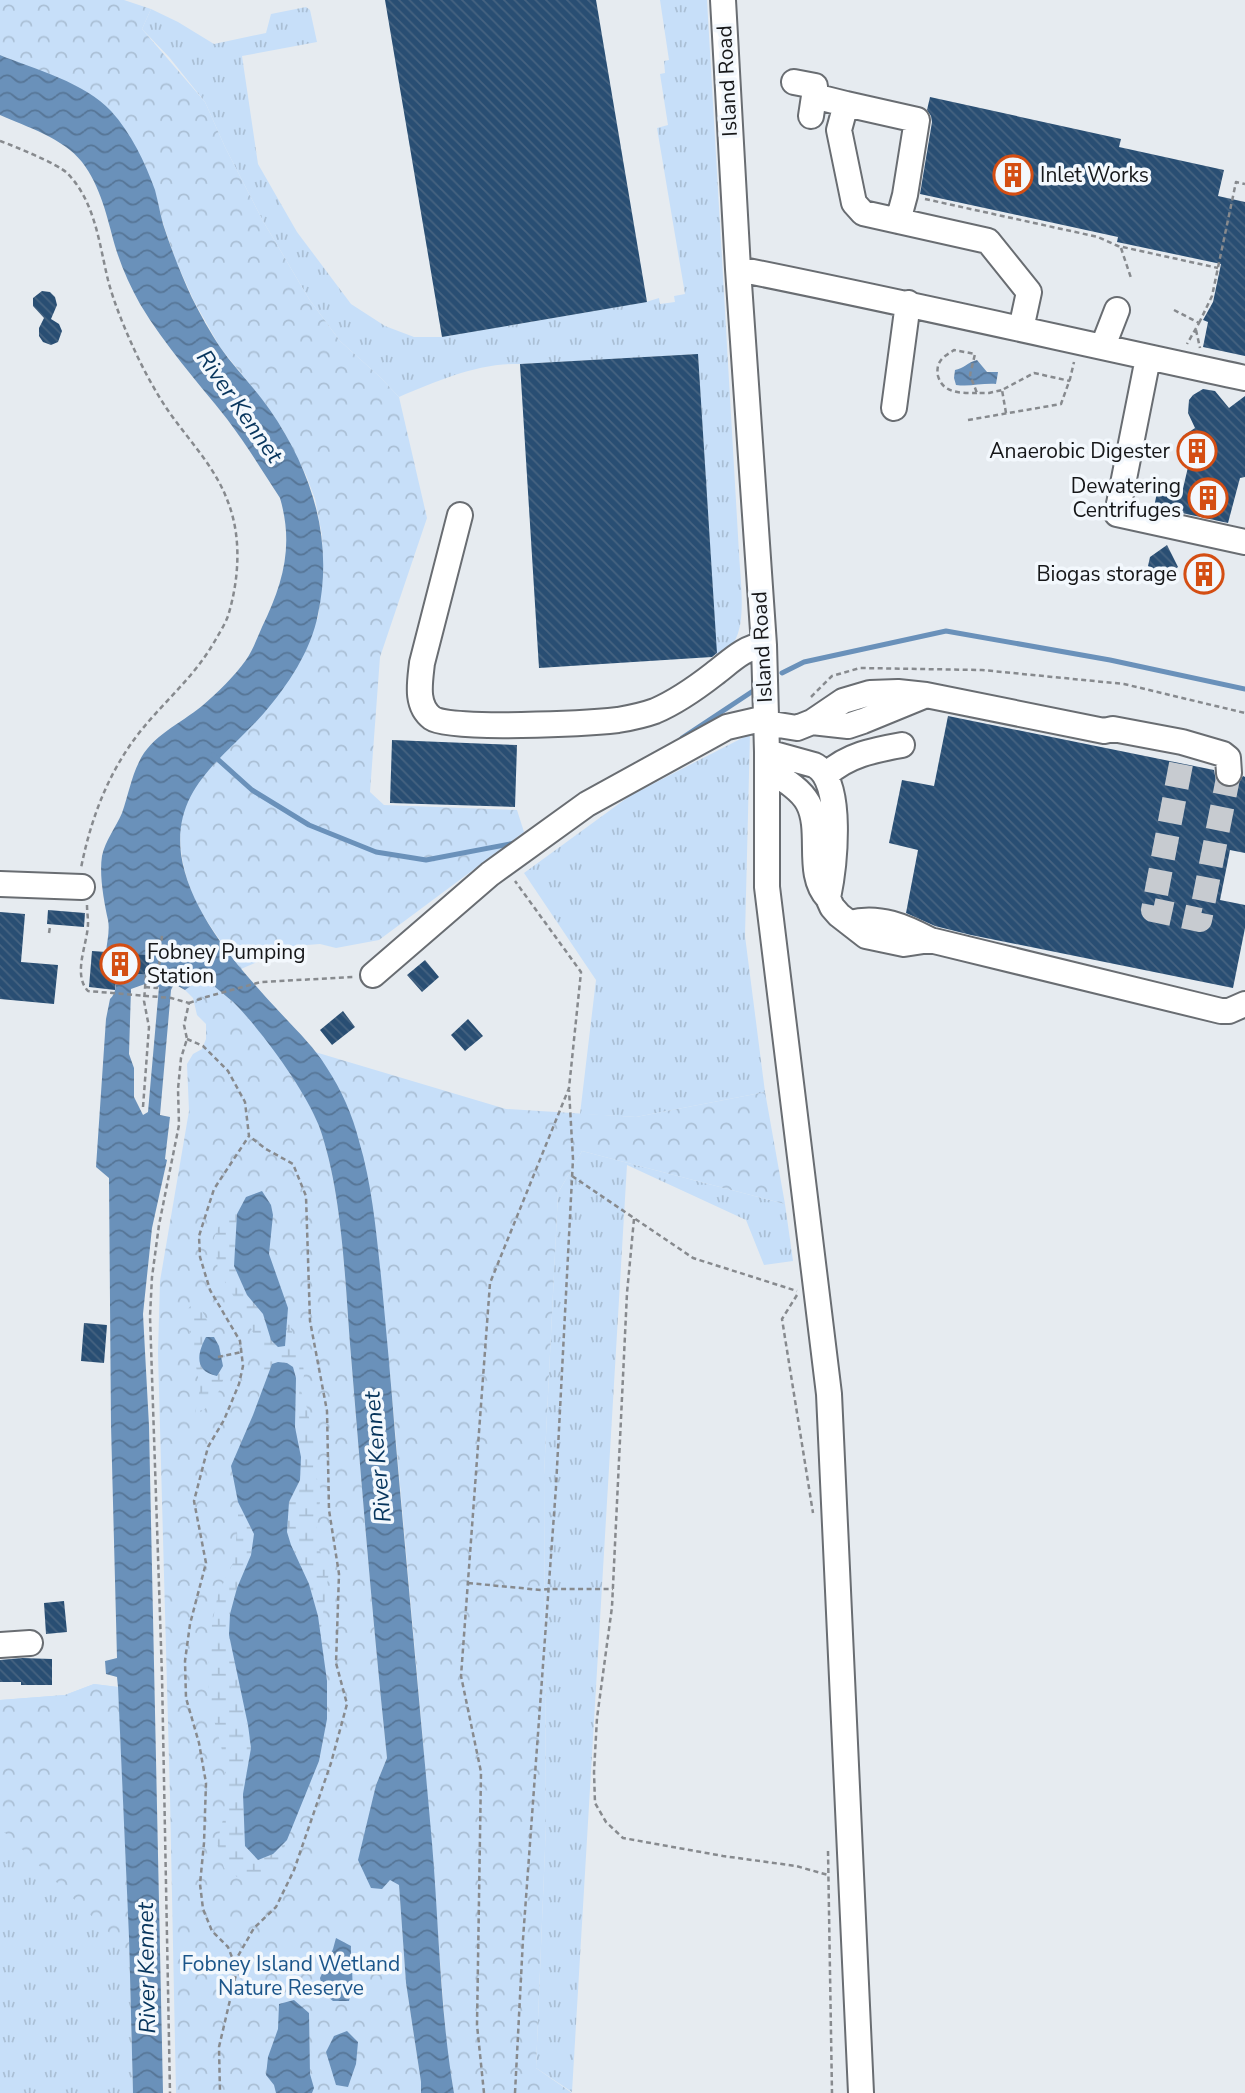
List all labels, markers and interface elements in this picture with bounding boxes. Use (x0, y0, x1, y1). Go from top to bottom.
street label: Island Road (710, 25, 744, 137)
building icon: Inlet Works (992, 154, 1034, 196)
place label: Inlet Works (1040, 161, 1149, 189)
water label: River Kennet (189, 344, 291, 470)
building icon: Anaerobic Digester (1176, 430, 1218, 472)
place label: Anaerobic Digester (989, 437, 1170, 465)
place label: Dewatering Centrifuges (1071, 472, 1181, 524)
building icon: Dewatering Centrifuges (1187, 477, 1229, 519)
building icon: Biogas storage (1183, 553, 1225, 595)
place label: Biogas storage (1036, 560, 1177, 588)
street label: Island Road (745, 591, 779, 703)
place label: Fobney Pumping Station (147, 938, 305, 990)
building icon: Fobney Pumping Station (99, 943, 141, 985)
water label: River Kennet (356, 1389, 399, 1524)
water label: River Kennet (130, 1901, 163, 2034)
park label: Fobney Island Wetland Nature Reserve (182, 1950, 400, 2002)

